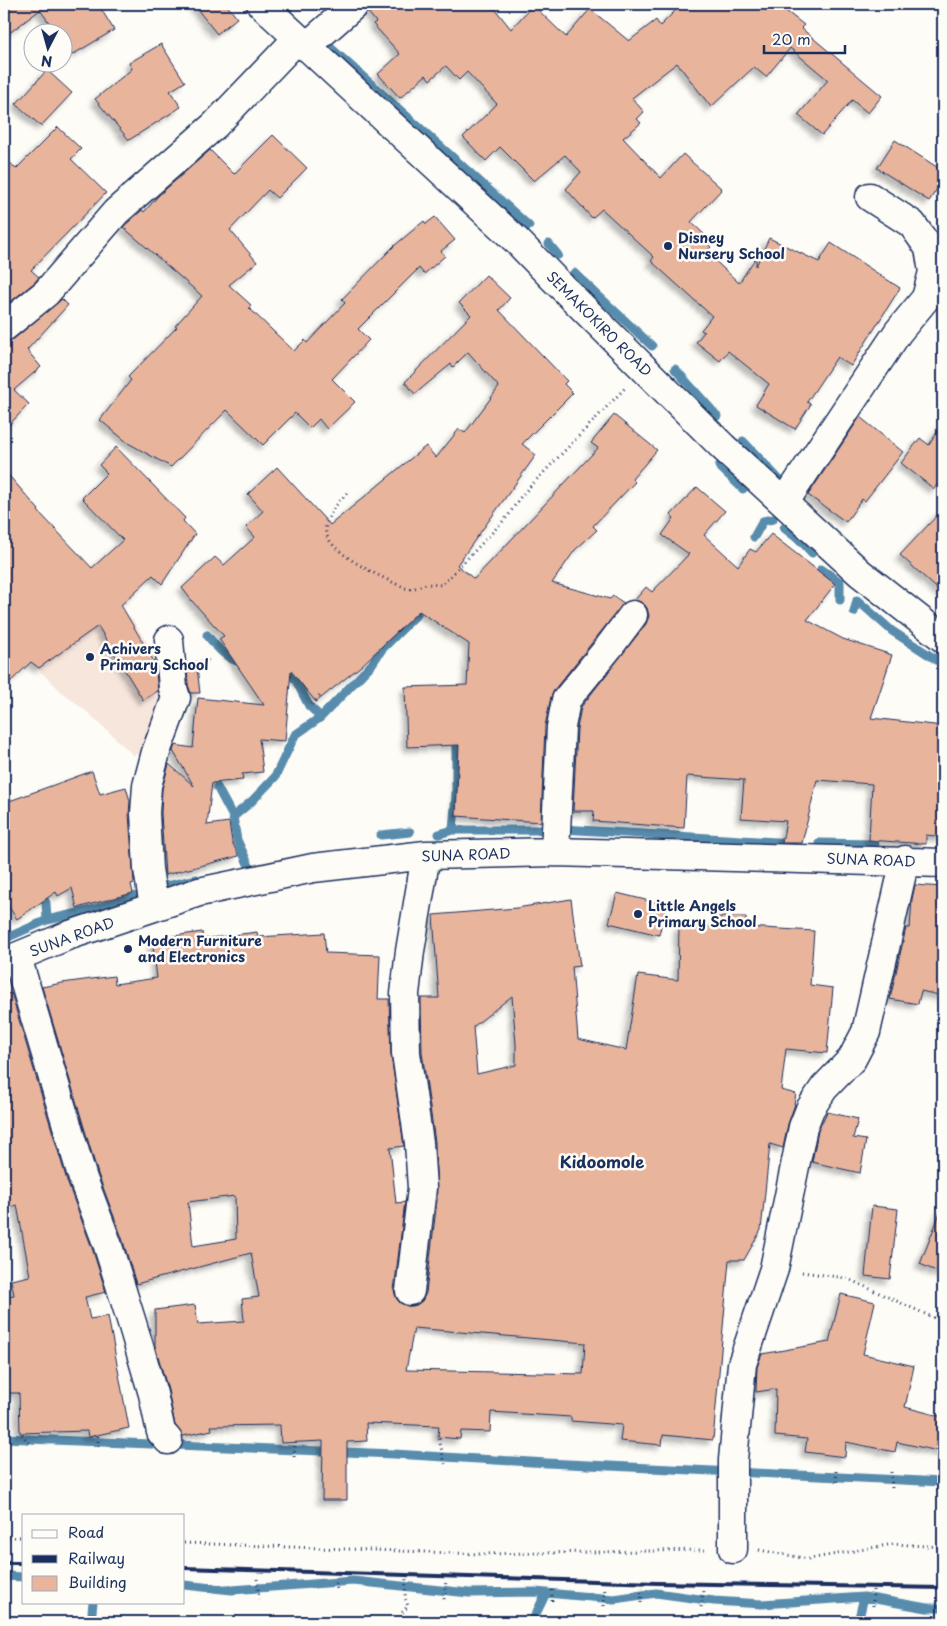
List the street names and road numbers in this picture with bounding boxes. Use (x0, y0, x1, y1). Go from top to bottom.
street label: SEMAKOKIRO ROAD (542, 266, 657, 381)
street label: SUNA ROAD (421, 842, 511, 867)
street label: SUNA ROAD (826, 847, 916, 872)
street label: SUNA ROAD (26, 911, 117, 962)

